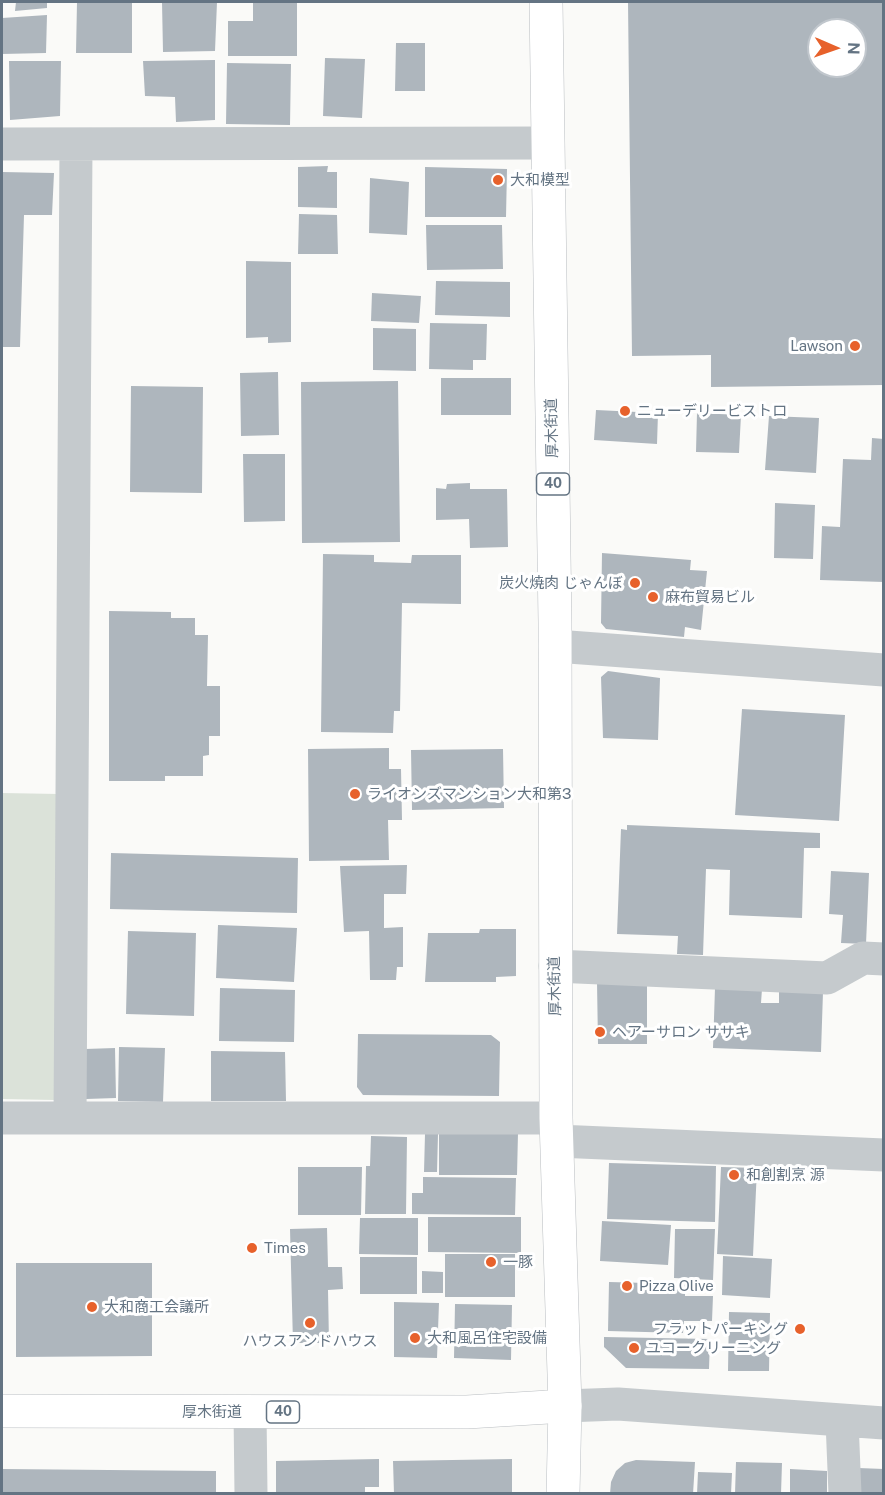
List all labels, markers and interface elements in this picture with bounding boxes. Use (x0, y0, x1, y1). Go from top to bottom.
north arrow (807, 18, 867, 78)
text: N (844, 42, 863, 55)
place label: 大和模型 (510, 171, 570, 189)
marker: 大和模型 (491, 173, 505, 187)
place label: Lawson (790, 337, 843, 355)
marker: Lawson (848, 339, 862, 353)
street label: 厚木街道 (542, 398, 562, 458)
place label: ニューデリービストロ (637, 402, 787, 420)
marker: ニューデリービストロ (618, 404, 632, 418)
road number: 40 (536, 473, 570, 495)
place label: 炭火焼肉 じゃんぼ (499, 574, 623, 592)
marker: 炭火焼肉 じゃんぼ (628, 576, 642, 590)
place label: 麻布貿易ビル (665, 588, 755, 606)
marker: 麻布貿易ビル (646, 590, 660, 604)
place label: ライオンズマンション大和第3 (367, 785, 571, 803)
marker: ライオンズマンション大和第3 (348, 787, 362, 801)
street label: 厚木街道 (545, 956, 565, 1016)
place label: ヘアーサロン ササキ (612, 1023, 750, 1041)
marker: ヘアーサロン ササキ (593, 1025, 607, 1039)
place label: 和創割烹 源 (746, 1166, 825, 1184)
marker: 和創割烹 源 (727, 1168, 741, 1182)
place label: Times (264, 1239, 306, 1257)
marker: Times (245, 1241, 259, 1255)
place label: 一豚 (503, 1253, 533, 1271)
marker: 一豚 (484, 1255, 498, 1269)
place label: Pizza Olive (639, 1277, 714, 1295)
marker: Pizza Olive (620, 1279, 634, 1293)
place label: 大和商工会議所 (104, 1298, 209, 1316)
marker: 大和商工会議所 (85, 1300, 99, 1314)
marker: ハウスアンドハウス (303, 1316, 317, 1330)
place label: フラットパーキング (653, 1320, 788, 1338)
marker: フラットパーキング (793, 1322, 807, 1336)
place label: 大和風呂住宅設備 (427, 1329, 547, 1347)
marker: 大和風呂住宅設備 (408, 1331, 422, 1345)
place label: ハウスアンドハウス (243, 1332, 377, 1350)
place label: ユコークリーニング (646, 1339, 781, 1357)
marker: ユコークリーニング (627, 1341, 641, 1355)
road number: 40 (266, 1401, 300, 1423)
street label: 厚木街道 (182, 1403, 242, 1421)

